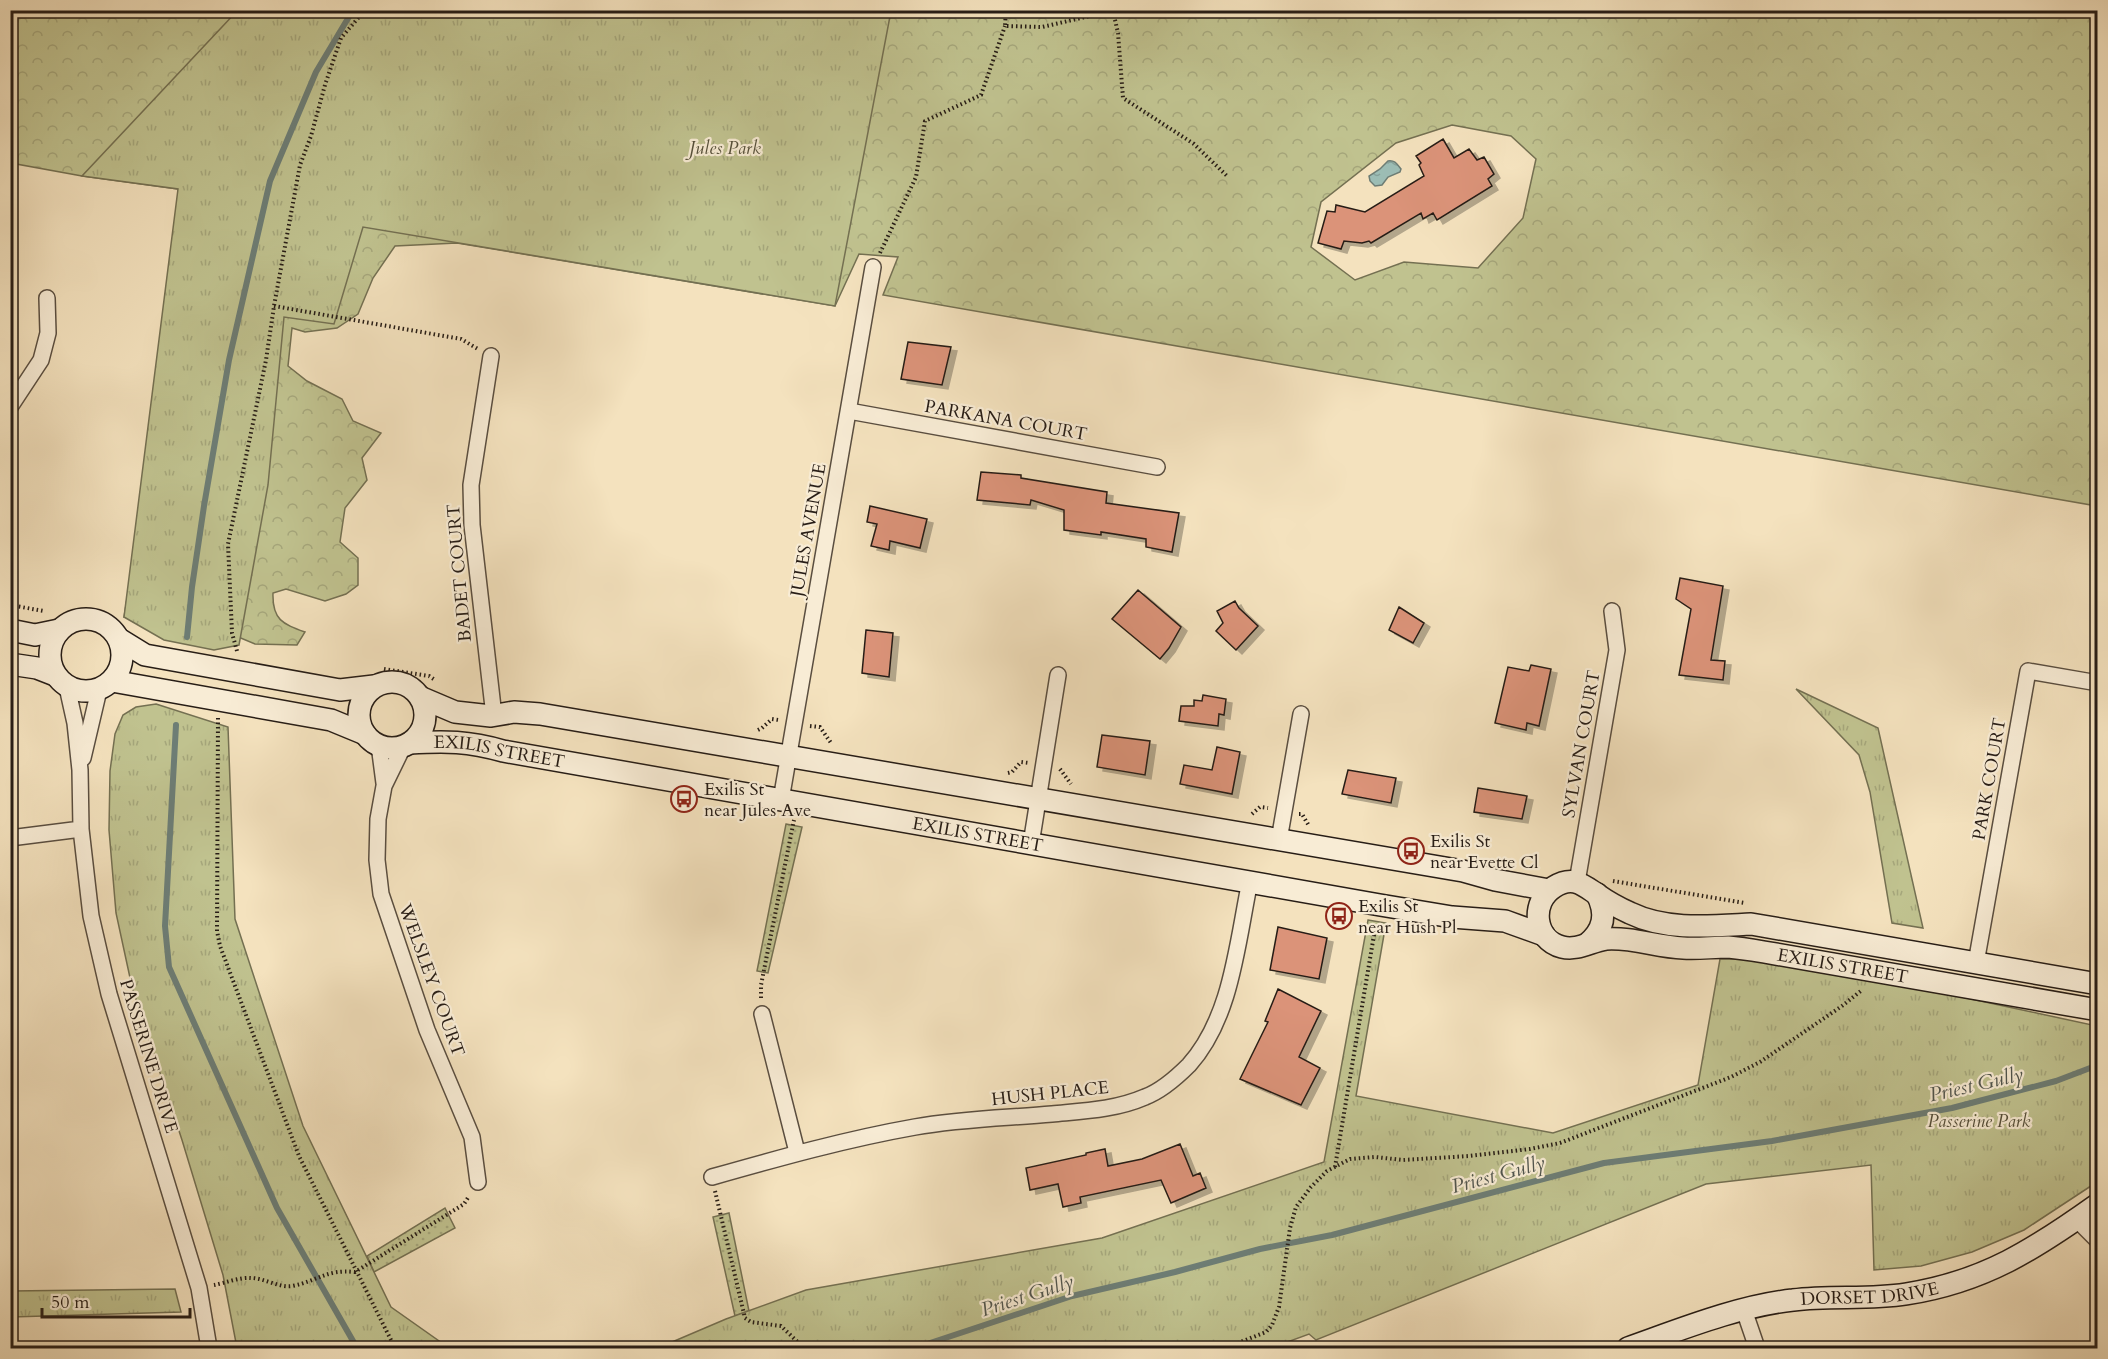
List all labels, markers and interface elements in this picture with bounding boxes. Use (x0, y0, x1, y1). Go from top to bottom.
park label: Jules Park (685, 136, 761, 161)
street label: PARKANA COURT (923, 394, 1089, 447)
street label: JULES AVENUE (784, 461, 833, 602)
street label: BADET COURT (441, 503, 478, 643)
street label: SYLVAN COURT (1556, 668, 1607, 820)
street label: PARK COURT (1966, 716, 2013, 842)
street label: EXILIS STREET (434, 730, 567, 775)
place label: Exilis St near Jules Ave (704, 777, 811, 823)
bus stop icon: Exilis St near Jules Ave (669, 784, 699, 814)
street label: EXILIS STREET (910, 811, 1045, 859)
place label: Exilis St near Evette Cl (1430, 829, 1539, 875)
bus stop icon: Exilis St near Evette Cl (1396, 836, 1426, 866)
place label: Exilis St near Hush Pl (1358, 894, 1457, 940)
street label: WELSLEY COURT (392, 899, 471, 1060)
bus stop icon: Exilis St near Hush Pl (1324, 901, 1354, 931)
street label: EXILIS STREET (1775, 943, 1910, 990)
street label: PASSERINE DRIVE (113, 976, 184, 1136)
water label: Priest Gully (1926, 1060, 2026, 1108)
street label: HUSH PLACE (990, 1075, 1110, 1112)
park label: Passerine Park (1928, 1109, 2031, 1134)
water label: Priest Gully (1448, 1149, 1548, 1200)
water label: Priest Gully (977, 1268, 1077, 1323)
street label: DORSET DRIVE (1800, 1276, 1941, 1312)
scale bar (42, 1281, 190, 1319)
text: 50 m (51, 1290, 90, 1315)

